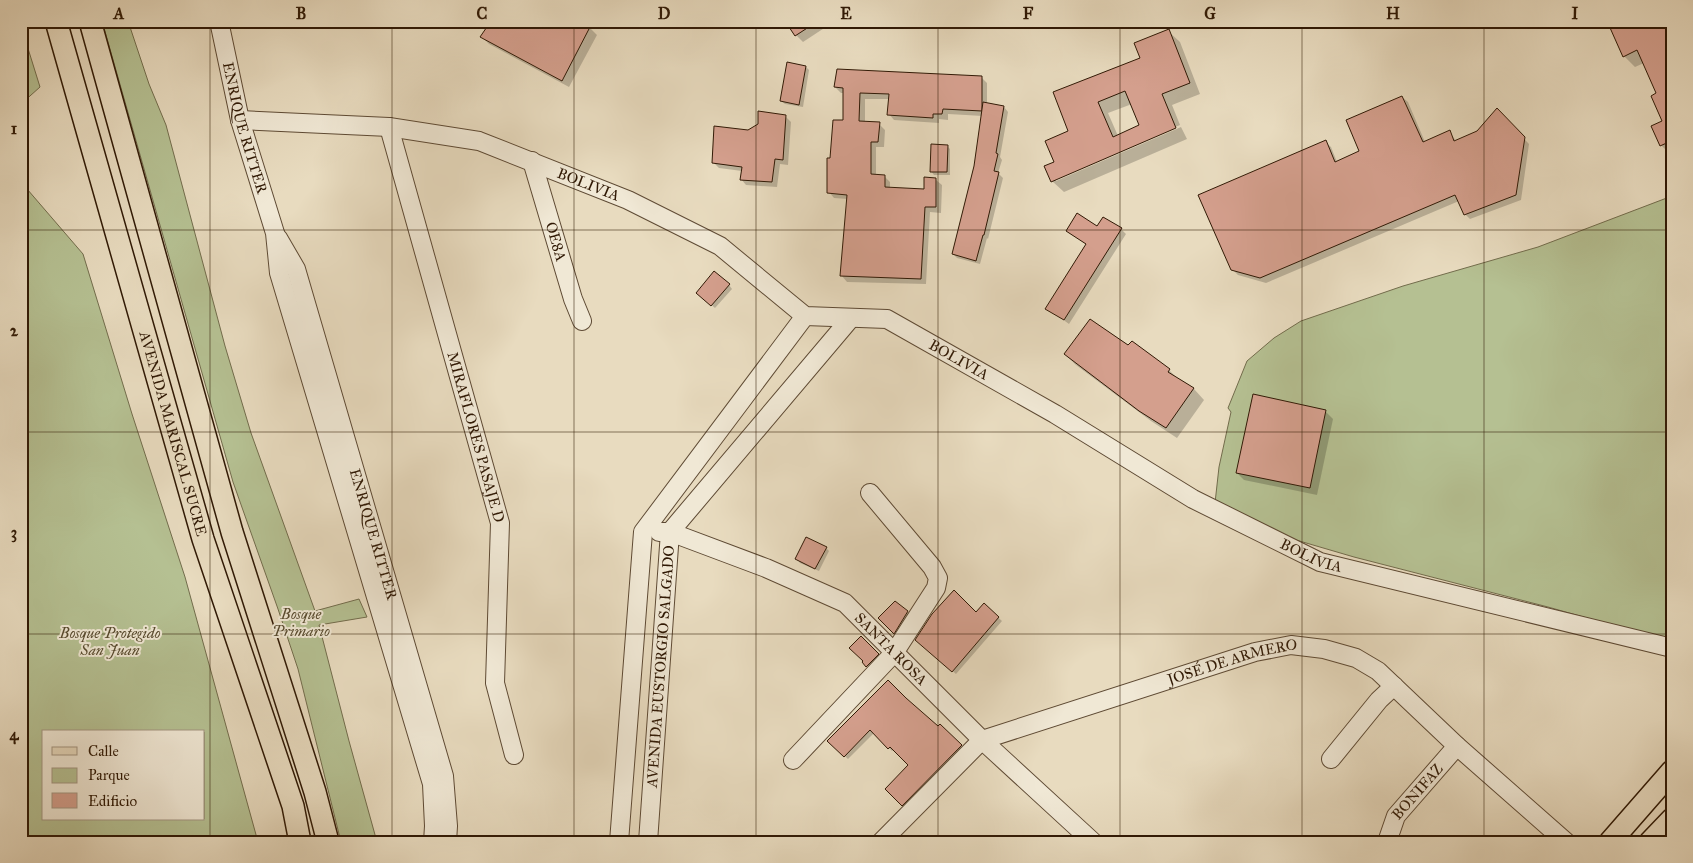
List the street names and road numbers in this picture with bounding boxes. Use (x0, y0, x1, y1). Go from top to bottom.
street label: ENRIQUE RITTER (219, 60, 271, 196)
street label: BOLIVIA (555, 164, 622, 205)
street label: OE8A (542, 220, 570, 263)
street label: AVENIDA MARISCAL SUCRE (135, 328, 211, 538)
street label: BOLIVIA (926, 336, 992, 384)
street label: MIRAFLORES PASAJE D (443, 350, 508, 525)
street label: ENRIQUE RITTER (346, 466, 401, 602)
street label: BOLIVIA (1277, 535, 1344, 576)
street label: AVENIDA EUSTORGIO SALGADO (643, 545, 678, 789)
street label: SANTA ROSA (851, 609, 931, 689)
street label: JOSÉ DE ARMERO (1163, 635, 1298, 690)
street label: BONIFAZ (1388, 760, 1447, 823)

